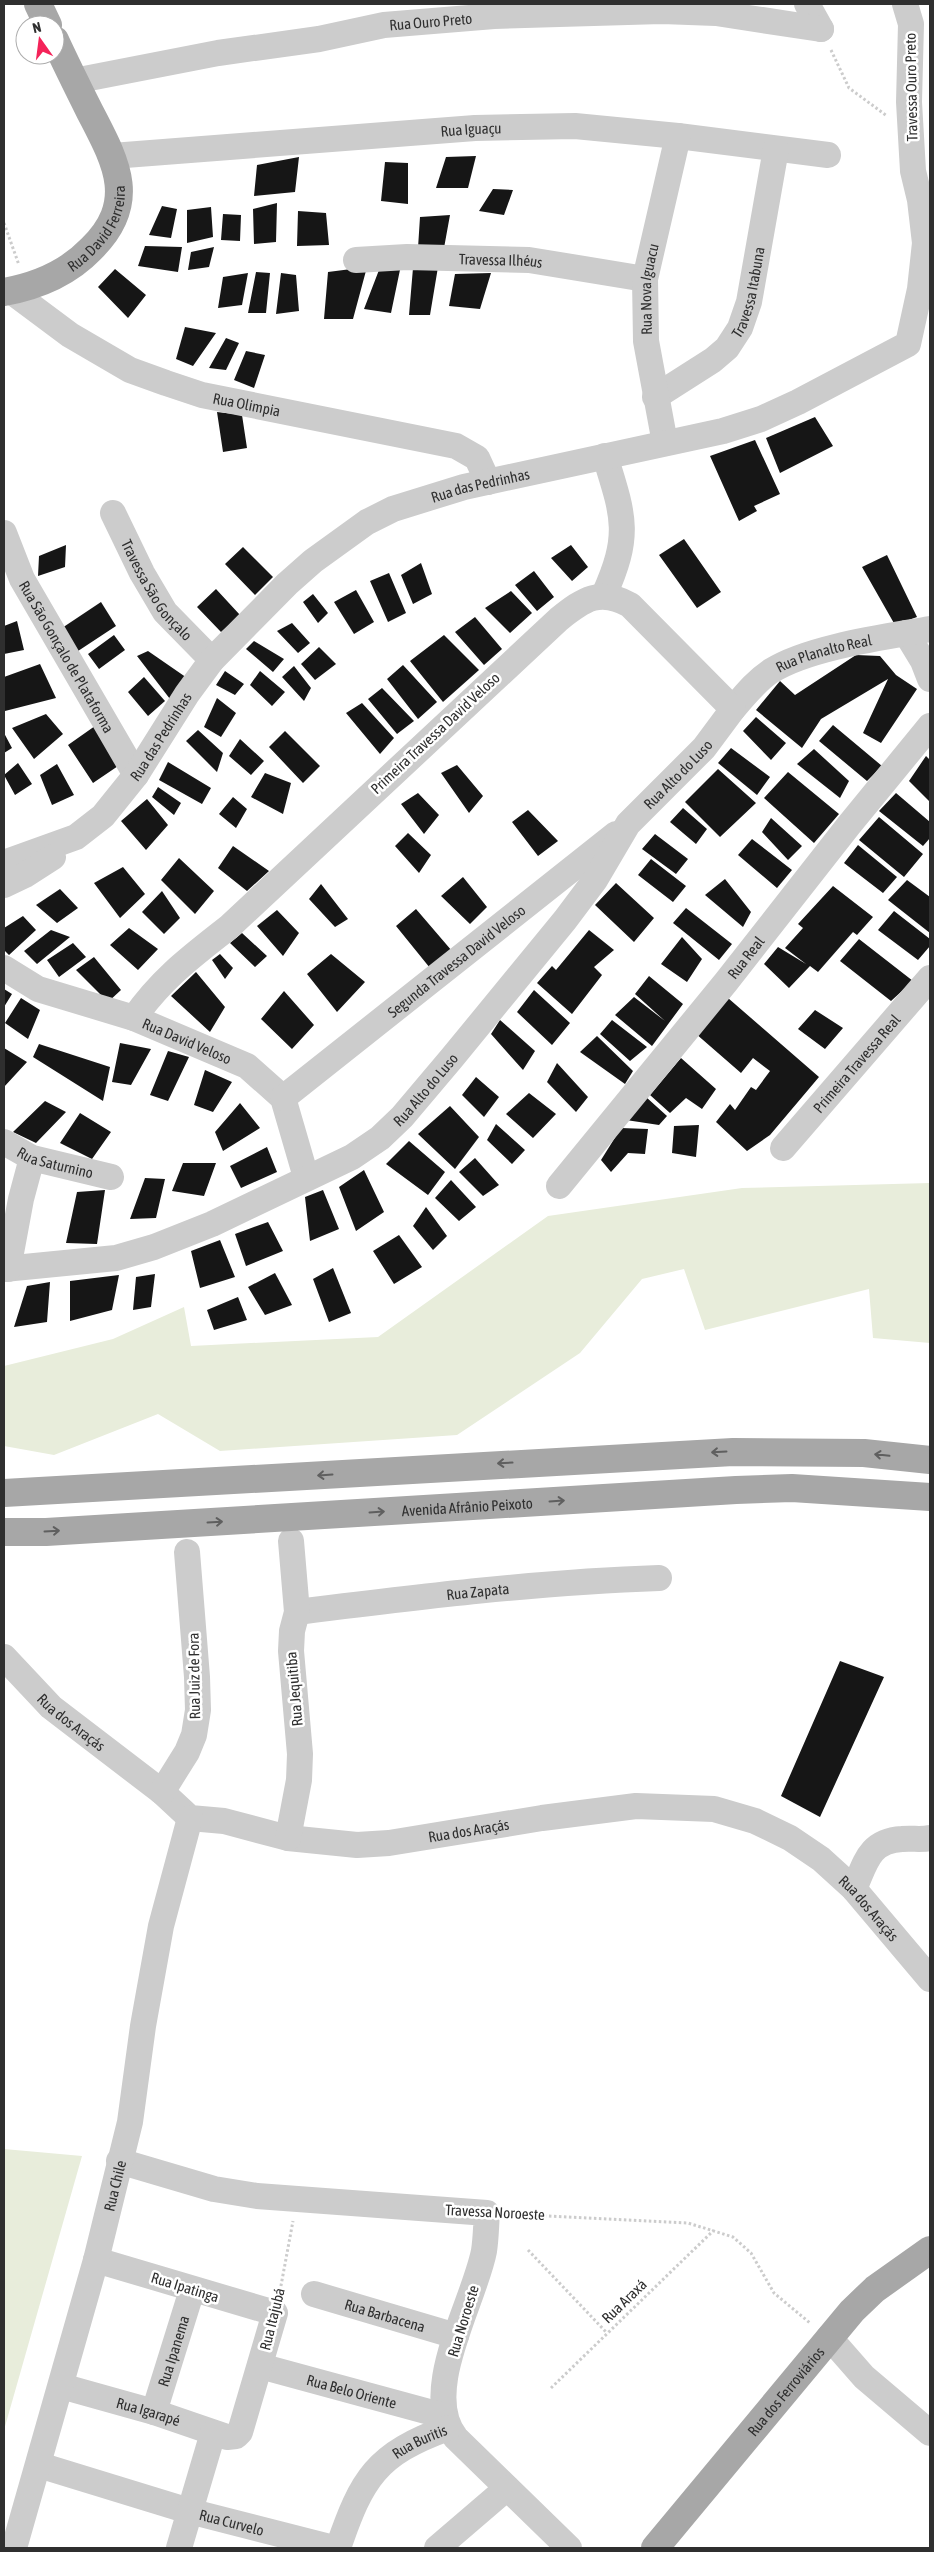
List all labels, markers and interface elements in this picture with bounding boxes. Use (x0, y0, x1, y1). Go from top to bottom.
street label: Rua Ouro Preto (389, 9, 473, 33)
north arrow (15, 15, 65, 65)
text: N (31, 19, 43, 36)
street label: Travessa Ouro Preto (902, 33, 920, 141)
street label: Rua Iguaçu (440, 119, 502, 139)
street label: Rua David Ferreira (64, 185, 128, 275)
street label: Rua Nova Iguacu (636, 242, 661, 335)
street label: Travessa Itabuna (728, 245, 767, 341)
street label: Travessa Ilhéus (459, 250, 544, 271)
street label: Rua Olimpia (212, 389, 282, 419)
street label: Rua das Pedrinhas (429, 465, 531, 505)
street label: Travessa São Gonçalo (119, 537, 196, 644)
street label: Rua São Gonçalo de Plataforma (16, 577, 118, 736)
street label: Rua Planalto Real (773, 631, 873, 675)
street label: Primeira Travessa David Veloso (367, 669, 503, 797)
street label: Rua das Pedrinhas (126, 689, 194, 784)
street label: Rua Alto do Luso (640, 737, 716, 812)
street label: Segunda Travessa David Veloso (384, 901, 528, 1020)
street label: Rua Real (724, 933, 767, 982)
street label: Primeira Travessa Real (809, 1011, 903, 1116)
street label: Rua David Veloso (140, 1014, 234, 1067)
street label: Rua Alto do Luso (390, 1050, 461, 1129)
street label: Rua Saturnino (14, 1143, 95, 1181)
one-way arrow (712, 1448, 728, 1457)
one-way arrow (874, 1450, 890, 1460)
one-way arrow (497, 1459, 513, 1468)
one-way arrow (317, 1470, 333, 1479)
street label: Avenida Afrânio Peixoto (401, 1494, 533, 1519)
one-way arrow (548, 1496, 564, 1505)
one-way arrow (369, 1507, 385, 1516)
one-way arrow (206, 1517, 222, 1526)
one-way arrow (44, 1527, 60, 1536)
street label: Rua Zapata (446, 1579, 510, 1603)
street label: Rua Juiz de Fora (185, 1633, 203, 1719)
street label: Rua Jequitiba (282, 1651, 306, 1727)
street label: Rua dos Araçás (34, 1690, 109, 1754)
street label: Rua dos Araçás (427, 1815, 510, 1845)
street label: Rua dos Araçás (836, 1871, 902, 1944)
street label: Rua Chile (100, 2158, 129, 2213)
street label: Travessa Noroeste (445, 2201, 545, 2223)
street label: Rua Ipatinga (149, 2269, 221, 2305)
street label: Rua Araxá (598, 2276, 650, 2326)
street label: Rua Noroeste (444, 2283, 482, 2359)
street label: Rua Itajubá (256, 2286, 288, 2352)
street label: Rua Barbacena (343, 2295, 427, 2335)
street label: Rua Ipanema (154, 2313, 192, 2389)
street label: Rua dos Ferroviários (744, 2343, 827, 2439)
street label: Rua Belo Oriente (305, 2371, 399, 2411)
street label: Rua Igarapé (115, 2393, 183, 2429)
street label: Rua Buritis (389, 2421, 449, 2462)
street label: Rua Curvelo (198, 2506, 266, 2538)

